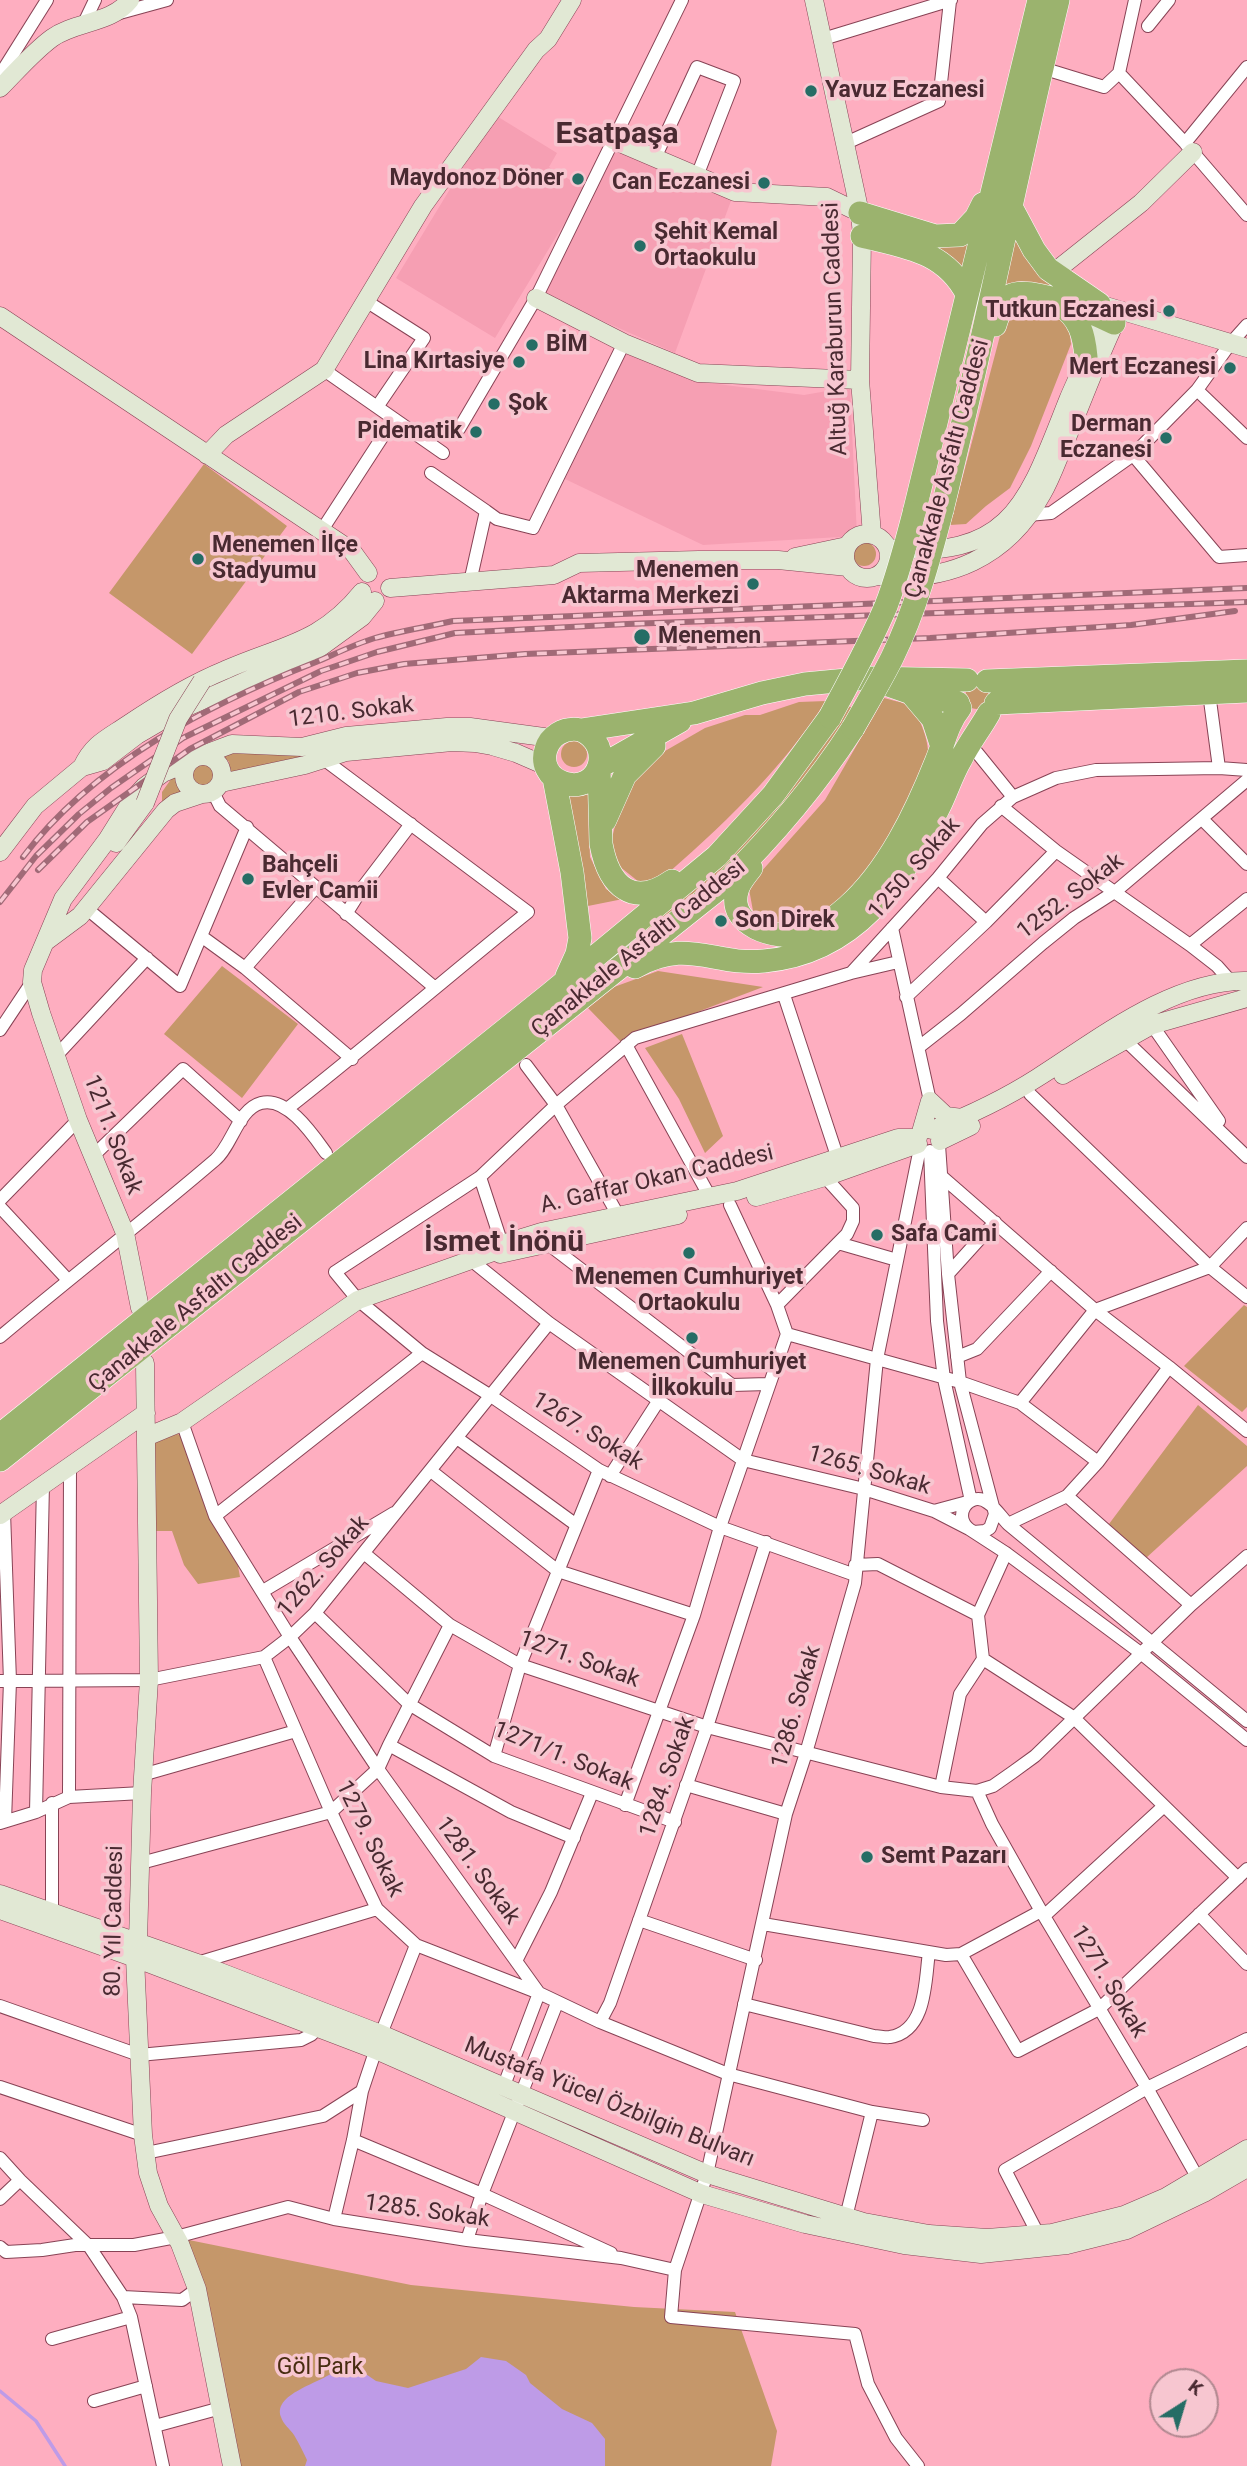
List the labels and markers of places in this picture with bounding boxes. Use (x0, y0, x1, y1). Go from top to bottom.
place label: Yavuz Eczanesi (825, 77, 985, 105)
marker: Yavuz Eczanesi (803, 83, 819, 99)
place label: Maydonoz Döner (390, 165, 564, 193)
place label: Can Eczanesi (612, 169, 750, 197)
marker: Maydonoz Döner (570, 171, 586, 187)
marker: Can Eczanesi (756, 175, 772, 191)
place label: Şehit Kemal Ortaokulu (654, 219, 778, 273)
marker: Şehit Kemal Ortaokulu (632, 238, 648, 254)
place label: Tutkun Eczanesi (985, 297, 1155, 325)
marker: Tutkun Eczanesi (1161, 303, 1177, 319)
place label: BİM (546, 331, 588, 359)
marker: BİM (524, 337, 540, 353)
place label: Lina Kırtasiye (364, 348, 505, 376)
marker: Lina Kırtasiye (511, 354, 527, 370)
place label: Mert Eczanesi (1069, 354, 1216, 382)
marker: Mert Eczanesi (1222, 360, 1238, 376)
place label: Şok (508, 390, 547, 418)
marker: Şok (486, 396, 502, 412)
place label: Derman Eczanesi (1060, 411, 1152, 465)
place label: Pidematik (357, 418, 462, 446)
marker: Pidematik (468, 424, 484, 440)
marker: Derman Eczanesi (1158, 430, 1174, 446)
place label: Menemen İlçe Stadyumu (212, 532, 358, 586)
marker: Menemen İlçe Stadyumu (190, 551, 206, 567)
place label: Menemen Aktarma Merkezi (562, 557, 739, 611)
marker: Menemen Aktarma Merkezi (745, 576, 761, 592)
place label: Menemen (658, 623, 761, 651)
marker: Menemen (632, 627, 652, 647)
place label: Bahçeli Evler Camii (262, 852, 378, 906)
marker: Bahçeli Evler Camii (240, 871, 256, 887)
place label: Son Direk (735, 907, 835, 935)
marker: Son Direk (713, 913, 729, 929)
place label: Safa Cami (891, 1221, 997, 1249)
marker: Safa Cami (869, 1227, 885, 1243)
marker: Menemen Cumhuriyet Ortaokulu (681, 1245, 697, 1261)
place label: Menemen Cumhuriyet Ortaokulu (575, 1264, 803, 1318)
marker: Menemen Cumhuriyet İlkokulu (684, 1330, 700, 1346)
place label: Menemen Cumhuriyet İlkokulu (578, 1349, 806, 1403)
place label: Semt Pazarı (881, 1843, 1007, 1871)
marker: Semt Pazarı (859, 1849, 875, 1865)

